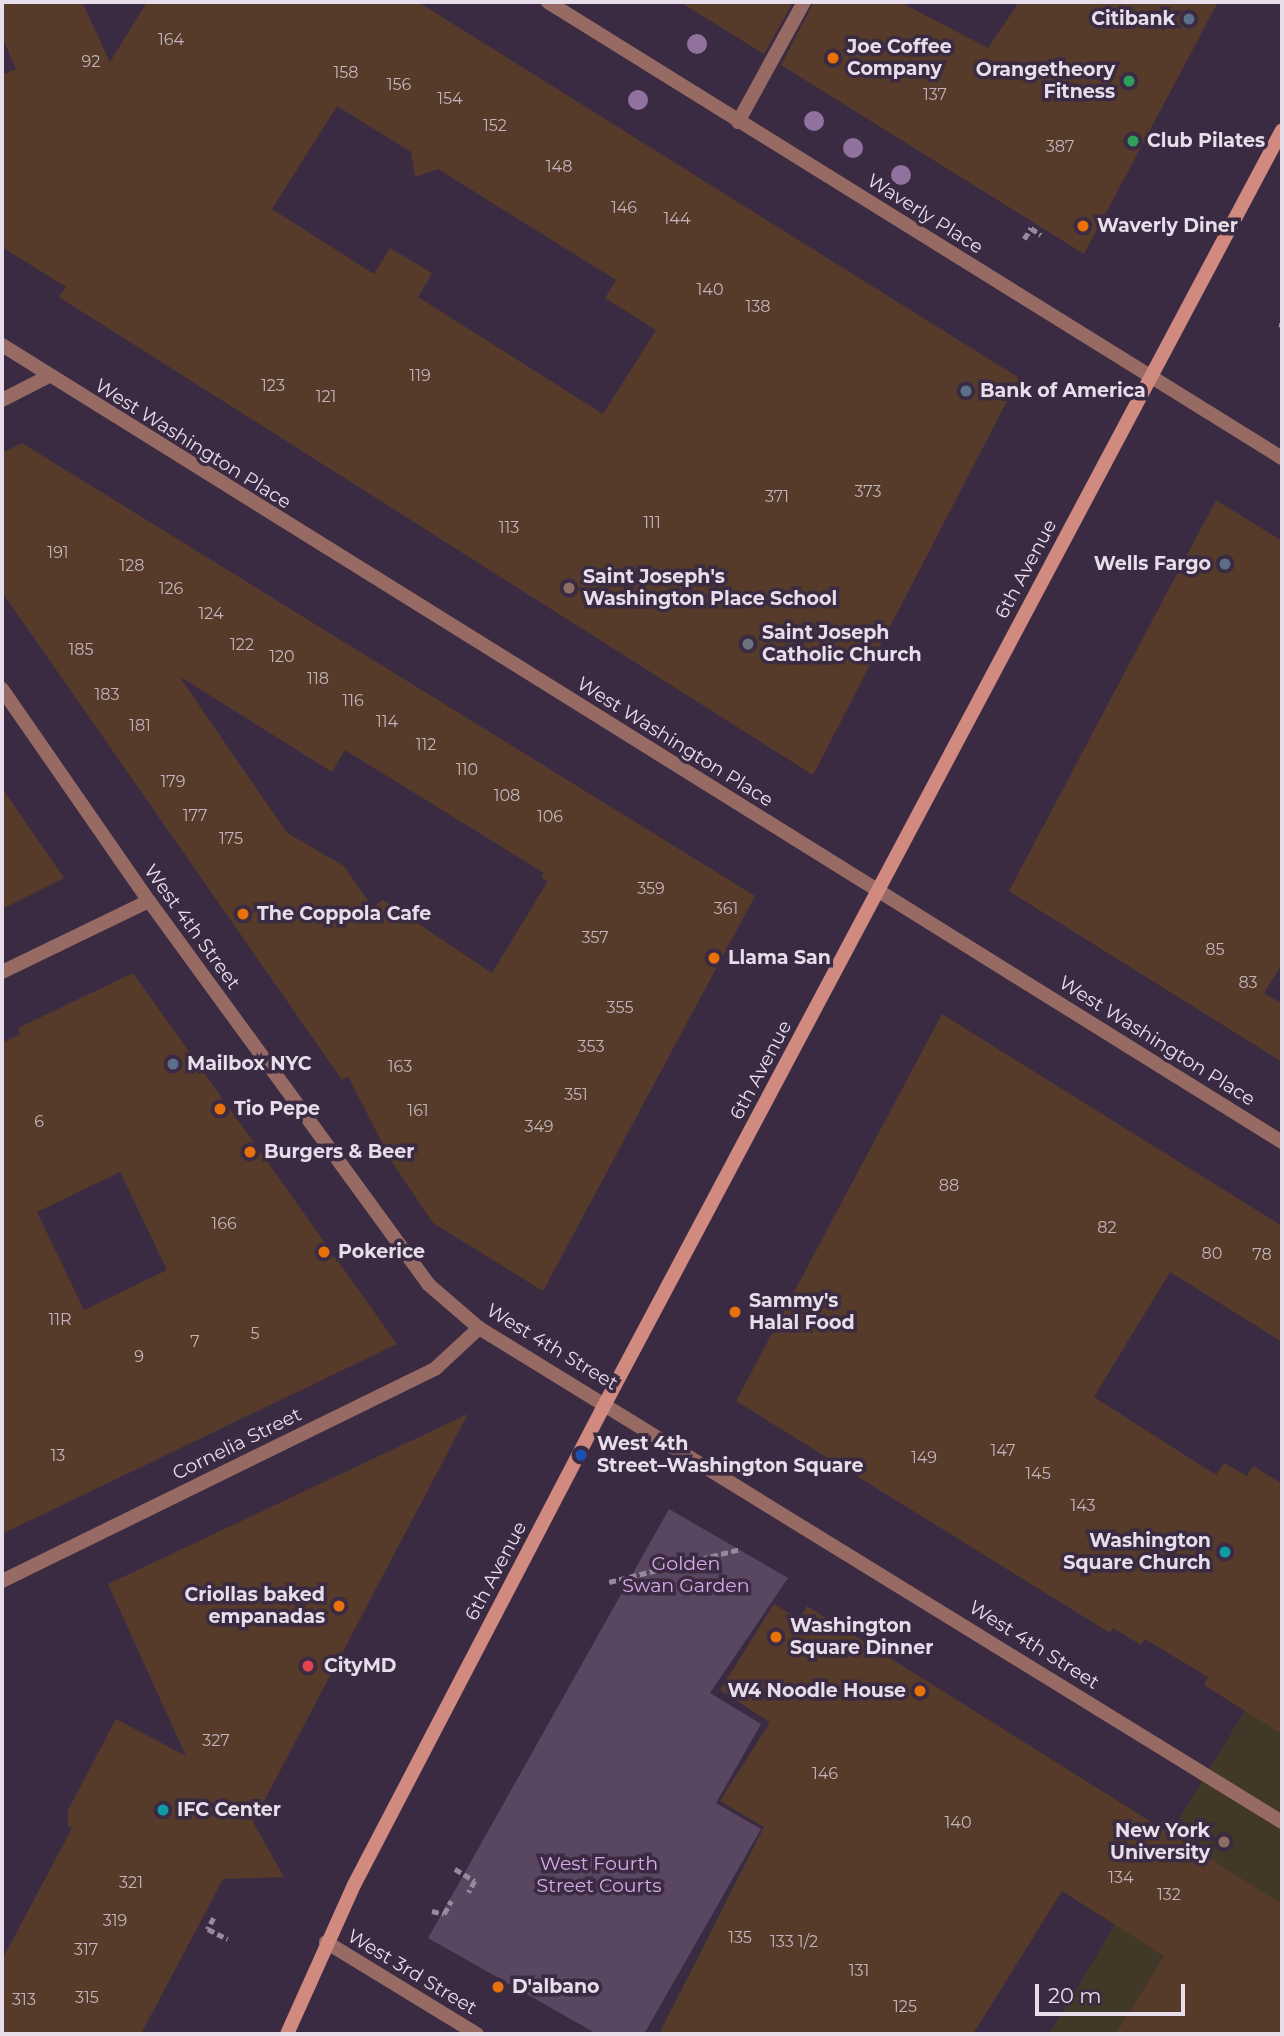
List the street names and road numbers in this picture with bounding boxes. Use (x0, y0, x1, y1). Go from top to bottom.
street label: Waverly Place (863, 169, 987, 259)
street label: West Washington Place (91, 374, 295, 514)
street label: 6th Avenue (990, 516, 1062, 622)
street label: West Washington Place (573, 672, 777, 812)
street label: West 4th Street (139, 860, 245, 994)
street label: West Washington Place (1055, 971, 1259, 1111)
street label: 6th Avenue (725, 1017, 797, 1123)
street label: West 4th Street (482, 1299, 622, 1395)
street label: Cornelia Street (169, 1403, 305, 1485)
street label: 6th Avenue (460, 1518, 532, 1624)
street label: West 4th Street (965, 1596, 1103, 1694)
street label: West 3rd Street (343, 1924, 481, 2020)

